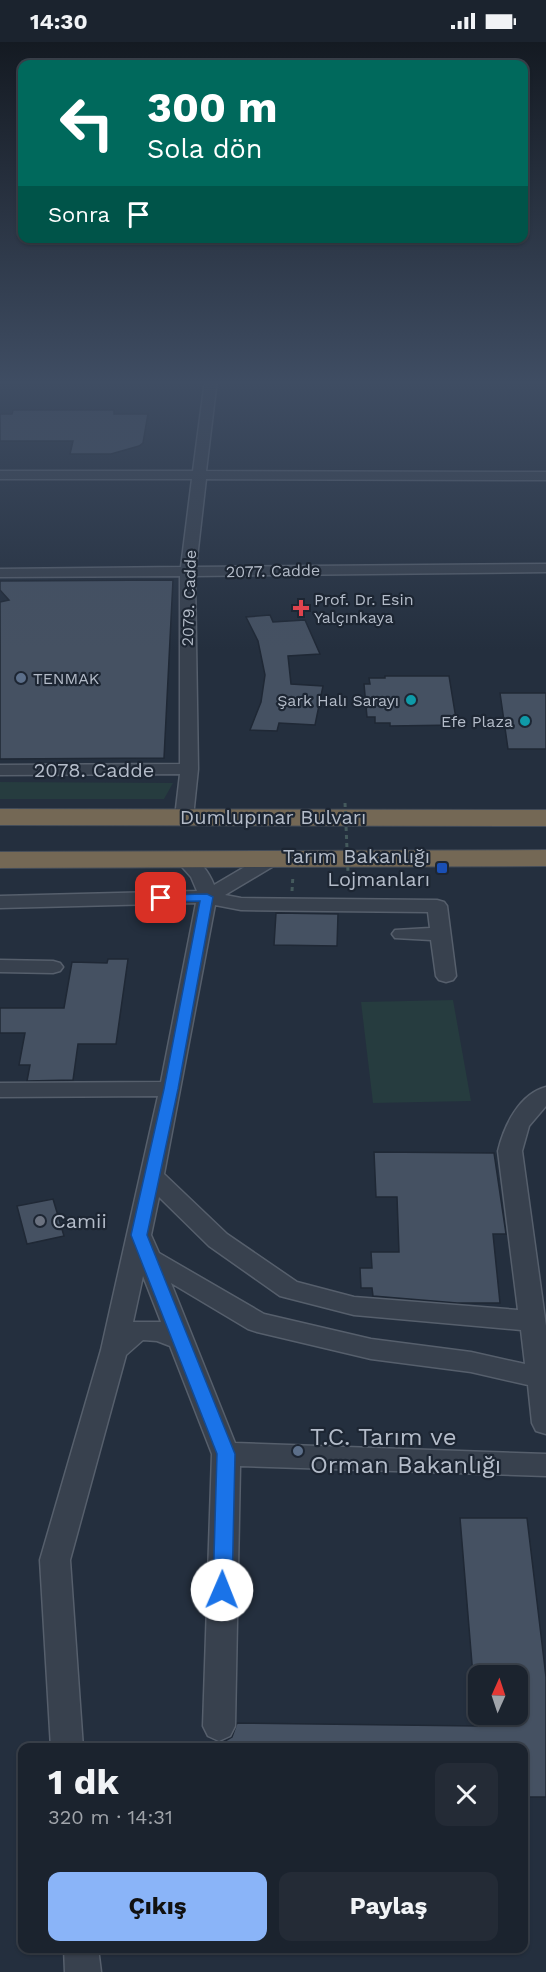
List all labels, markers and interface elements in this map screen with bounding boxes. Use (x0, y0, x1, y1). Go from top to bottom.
text: 14:30 (30, 9, 88, 34)
text: 300 m (147, 83, 278, 132)
icon: left (48, 84, 126, 162)
text: Sola dön (147, 133, 262, 165)
icon: arrive (122, 198, 155, 231)
text: Sonra (48, 202, 110, 227)
street label: 2079. Cadde (178, 549, 200, 647)
street label: 2077. Cadde (226, 561, 320, 581)
place label: Prof. Dr. Esin Yalçınkaya (314, 590, 414, 627)
marker: Prof. Dr. Esin Yalçınkaya (292, 599, 310, 617)
place label: TENMAK (33, 669, 100, 688)
marker: TENMAK (14, 671, 28, 685)
place label: Şark Halı Sarayı (277, 691, 399, 710)
marker: Şark Halı Sarayı (404, 693, 418, 707)
place label: Efe Plaza (441, 712, 513, 731)
marker: Efe Plaza (518, 714, 532, 728)
street label: 2078. Cadde (34, 758, 154, 782)
street label: Dumlupınar Bulvarı (180, 805, 366, 829)
place label: Tarım Bakanlığı Lojmanları (283, 844, 430, 891)
marker: Tarım Bakanlığı Lojmanları (435, 861, 449, 875)
pin (135, 872, 186, 923)
icon: arrive (144, 881, 177, 914)
place label: Camii (52, 1209, 107, 1233)
marker: Camii (33, 1214, 47, 1228)
place label: T.C. Tarım ve Orman Bakanlığı (310, 1423, 501, 1479)
marker: T.C. Tarım ve Orman Bakanlığı (291, 1444, 305, 1458)
position arrow (190, 1558, 254, 1622)
north arrow (468, 1665, 528, 1725)
map controls (468, 1665, 528, 1725)
text: 1 dk (48, 1761, 119, 1803)
button: close (435, 1763, 498, 1826)
text: 320 m · 14:31 (48, 1805, 173, 1829)
button: Çıkış (48, 1872, 267, 1941)
button: Paylaş (279, 1872, 498, 1941)

